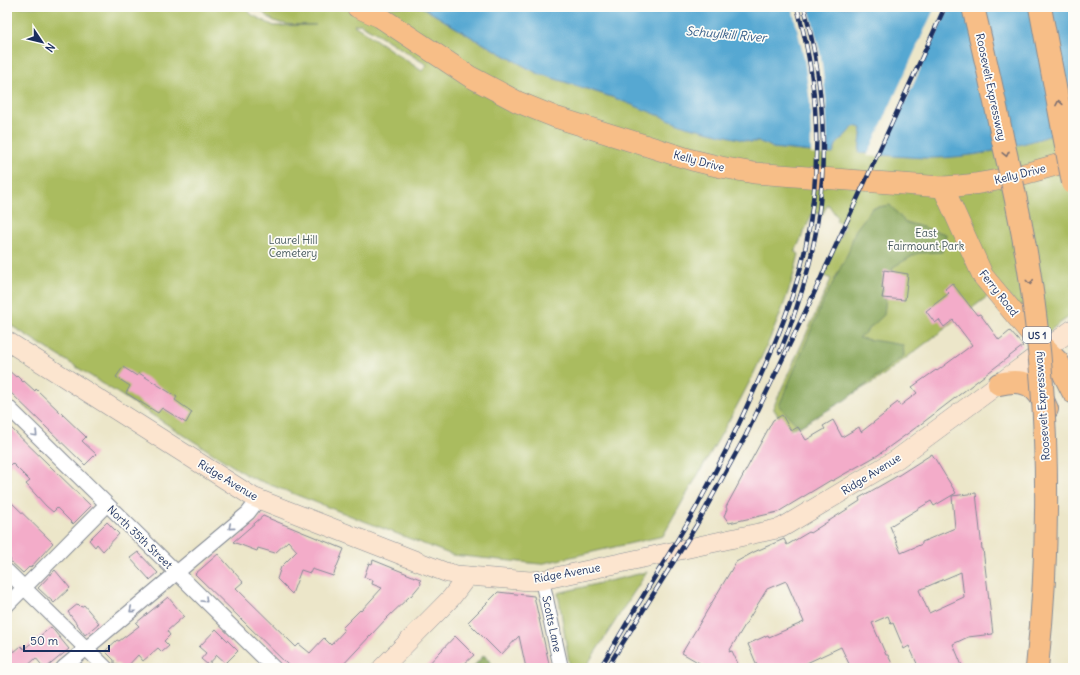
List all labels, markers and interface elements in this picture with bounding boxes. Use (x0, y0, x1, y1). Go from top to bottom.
north arrow (22, 22, 62, 62)
water label: Schuylkill River (685, 23, 769, 45)
street label: Roosevelt Expressway (973, 32, 1009, 142)
text: N (42, 41, 58, 55)
one-way arrow (1055, 100, 1064, 106)
street label: Kelly Drive (672, 147, 726, 175)
one-way arrow (1002, 151, 1010, 157)
street label: Kelly Drive (993, 161, 1047, 187)
park label: East Fairmount Park (888, 226, 965, 253)
park label: Laurel Hill Cemetery (268, 233, 318, 260)
street label: Ferry Road (976, 267, 1022, 319)
one-way arrow (1025, 279, 1034, 285)
road number: US 1 (1023, 327, 1051, 343)
street label: Roosevelt Expressway (1031, 351, 1053, 461)
one-way arrow (30, 429, 38, 437)
street label: Ridge Avenue (839, 450, 903, 498)
street label: Ridge Avenue (195, 457, 261, 503)
street label: North 35th Street (104, 502, 176, 572)
one-way arrow (229, 523, 236, 530)
street label: Ridge Avenue (533, 560, 602, 586)
one-way arrow (200, 595, 208, 603)
street label: Scotts Lane (539, 595, 565, 654)
one-way arrow (129, 606, 136, 613)
scale bar (24, 627, 109, 653)
text: 50 m (30, 633, 59, 648)

